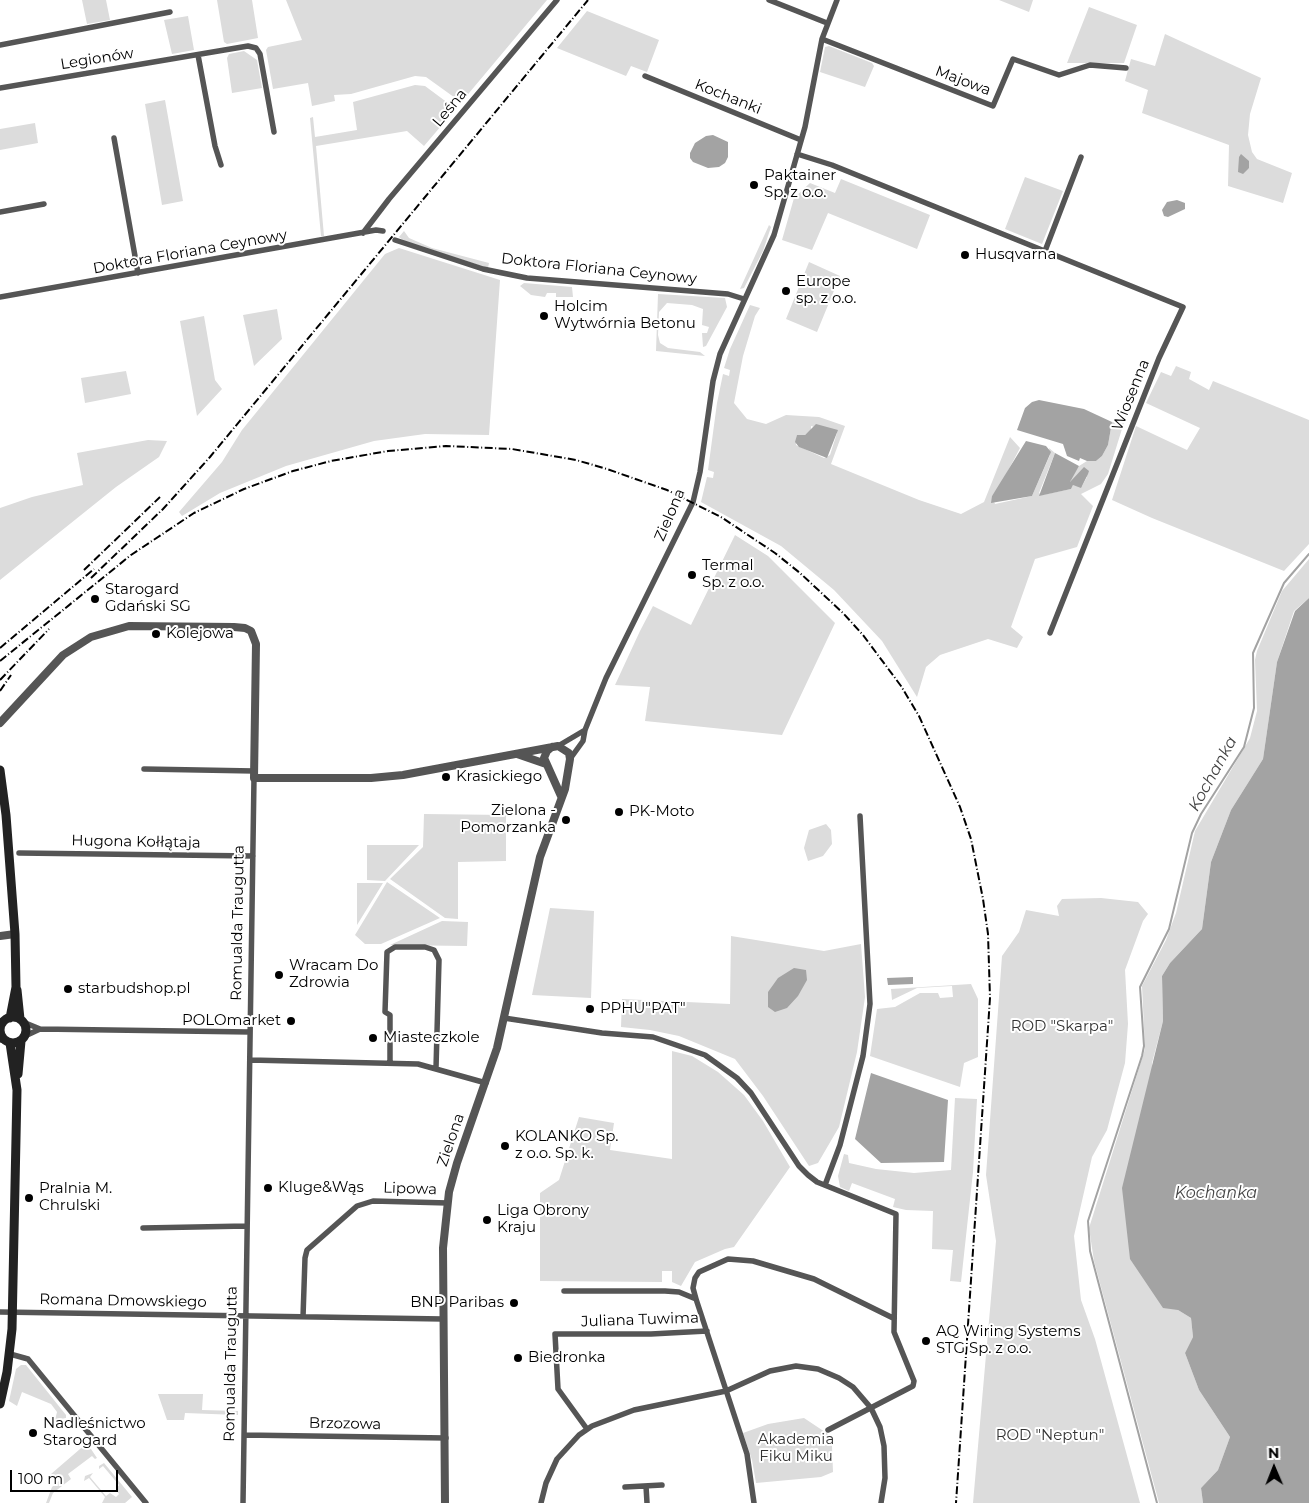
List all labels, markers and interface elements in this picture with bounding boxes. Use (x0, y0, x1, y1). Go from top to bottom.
street label: Legionów (59, 44, 135, 74)
street label: Majowa (933, 62, 993, 100)
street label: Kochanki (692, 76, 764, 118)
street label: Leśna (429, 85, 471, 131)
place label: Paktainer Sp. z o.o. (764, 167, 836, 202)
marker: Paktainer Sp. z o.o. (748, 179, 760, 191)
street label: Doktora Floriana Ceynowy (92, 226, 288, 278)
place label: Husqvarna (975, 246, 1056, 264)
marker: Husqvarna (959, 249, 971, 261)
street label: Doktora Floriana Ceynowy (500, 250, 698, 288)
place label: Europe sp. z o.o. (796, 273, 856, 308)
marker: Europe sp. z o.o. (780, 285, 792, 297)
place label: Holcim Wytwórnia Betonu (554, 298, 696, 333)
marker: Holcim Wytwórnia Betonu (538, 310, 550, 322)
street label: Wiosenna (1109, 357, 1153, 433)
street label: Zielona (651, 486, 689, 544)
place label: Termal Sp. z o.o. (702, 557, 764, 592)
marker: Termal Sp. z o.o. (686, 569, 698, 581)
place label: Starogard Gdański SG (105, 581, 191, 616)
marker: Starogard Gdański SG (89, 593, 101, 605)
place label: Kolejowa (166, 625, 234, 643)
marker: Kolejowa (150, 628, 162, 640)
water label: Kochanka (1185, 733, 1241, 815)
place label: Krasickiego (456, 768, 542, 786)
marker: Krasickiego (440, 771, 452, 783)
place label: Zielona - Pomorzanka (460, 802, 556, 837)
place label: PK-Moto (629, 803, 694, 821)
marker: PK-Moto (613, 806, 625, 818)
marker: Zielona - Pomorzanka (560, 814, 572, 826)
street label: Hugona Kołłątaja (71, 832, 201, 852)
street label: Romualda Traugutta (228, 845, 248, 1001)
place label: Wracam Do Zdrowia (289, 957, 378, 992)
marker: Wracam Do Zdrowia (273, 969, 285, 981)
place label: starbudshop.pl (78, 980, 190, 998)
marker: starbudshop.pl (62, 983, 74, 995)
place label: PPHU"PAT" (600, 1000, 686, 1018)
marker: PPHU"PAT" (584, 1003, 596, 1015)
place label: POLOmarket (182, 1012, 281, 1030)
marker: POLOmarket (285, 1015, 297, 1027)
park label: ROD "Skarpa" (1011, 1018, 1113, 1036)
place label: Miasteczkole (383, 1029, 480, 1047)
marker: Miasteczkole (367, 1032, 379, 1044)
street label: Zielona (433, 1111, 469, 1169)
place label: KOLANKO Sp. z o.o. Sp. k. (515, 1128, 618, 1163)
marker: KOLANKO Sp. z o.o. Sp. k. (499, 1140, 511, 1152)
place label: Kluge&Wąs (278, 1179, 364, 1197)
street label: Lipowa (383, 1179, 437, 1199)
place label: Pralnia M. Chrulski (39, 1180, 112, 1215)
marker: Kluge&Wąs (262, 1182, 274, 1194)
water label: Kochanka (1175, 1183, 1257, 1203)
marker: Pralnia M. Chrulski (23, 1192, 35, 1204)
place label: Liga Obrony Kraju (497, 1202, 589, 1237)
marker: Liga Obrony Kraju (481, 1214, 493, 1226)
street label: Romualda Traugutta (221, 1286, 241, 1442)
street label: Romana Dmowskiego (39, 1291, 207, 1311)
place label: BNP Paribas (410, 1294, 504, 1312)
marker: BNP Paribas (508, 1297, 520, 1309)
street label: Juliana Tuwima (581, 1309, 699, 1331)
place label: AQ Wiring Systems STG Sp. z o.o. (936, 1323, 1081, 1358)
marker: AQ Wiring Systems STG Sp. z o.o. (920, 1335, 932, 1347)
place label: Biedronka (528, 1349, 606, 1367)
marker: Biedronka (512, 1352, 524, 1364)
street label: Brzozowa (309, 1414, 381, 1434)
place label: Nadleśnictwo Starogard (43, 1415, 146, 1450)
marker: Nadleśnictwo Starogard (27, 1427, 39, 1439)
park label: ROD "Neptun" (996, 1427, 1104, 1445)
park label: Akademia Fiku Miku (758, 1431, 834, 1466)
north arrow (1249, 1443, 1299, 1493)
text: N (1268, 1444, 1280, 1462)
scale bar (12, 1460, 120, 1492)
text: 100 m (18, 1469, 63, 1488)

